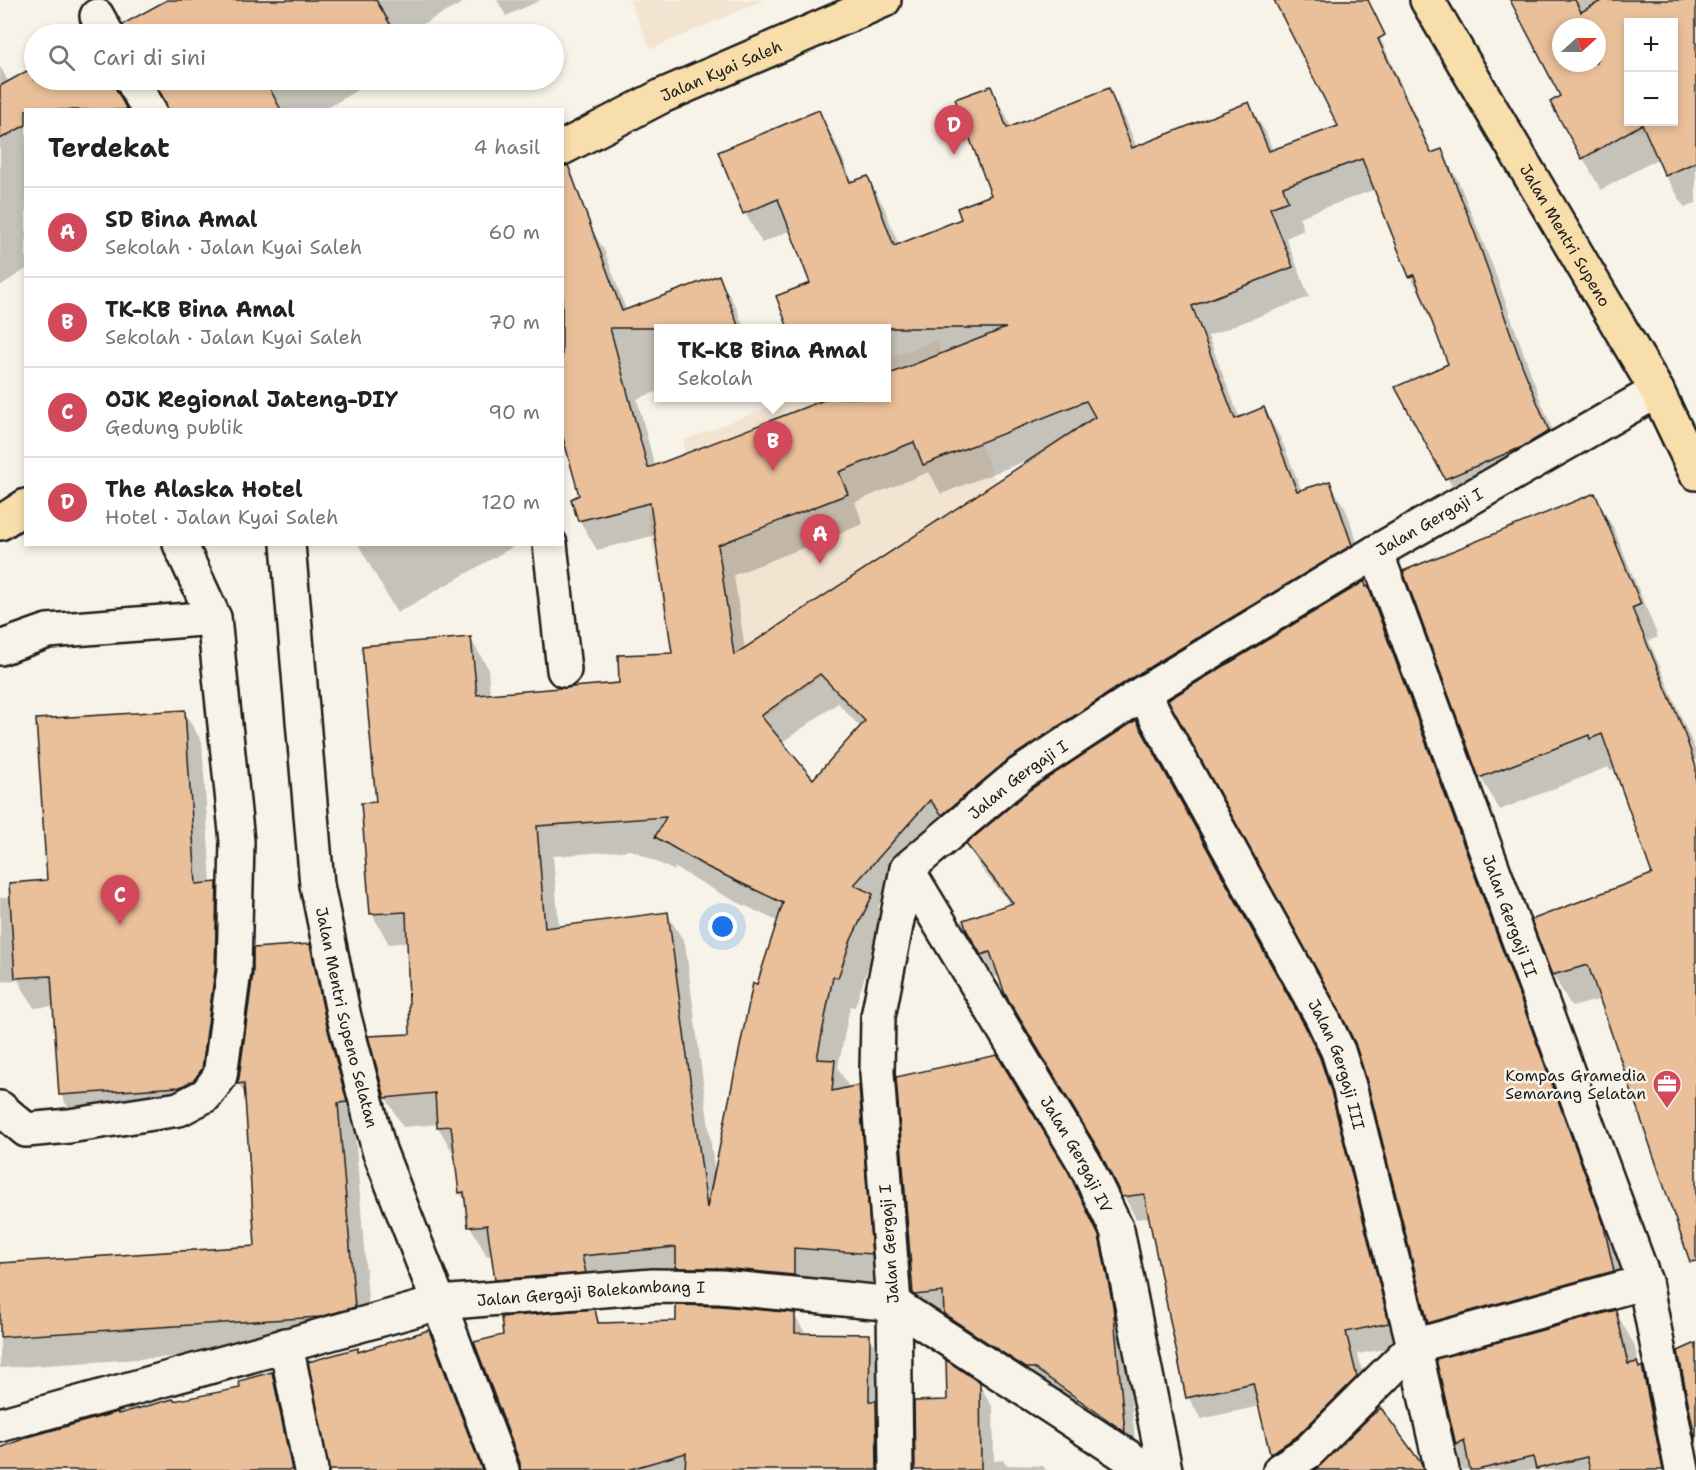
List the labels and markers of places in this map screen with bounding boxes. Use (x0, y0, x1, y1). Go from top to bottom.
pin: D (934, 106, 974, 155)
pin: B (754, 422, 792, 471)
pin: A (800, 514, 840, 564)
pin: C (100, 876, 140, 925)
place label: Kompas Gramedia Semarang Selatan (1505, 1065, 1646, 1104)
office icon: Kompas Gramedia Semarang Selatan (1651, 1068, 1683, 1110)

